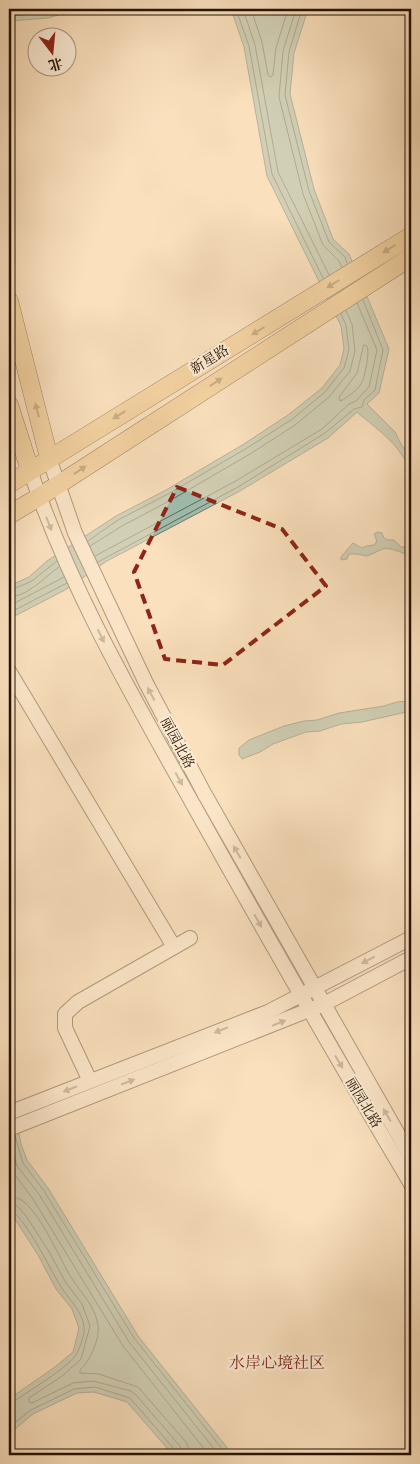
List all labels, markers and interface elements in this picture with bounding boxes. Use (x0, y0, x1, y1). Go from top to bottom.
north arrow (28, 28, 78, 78)
text: 北 (47, 55, 64, 73)
one-way arrow (383, 245, 396, 254)
one-way arrow (327, 279, 340, 289)
one-way arrow (251, 326, 264, 335)
street label: 新星路 (188, 342, 232, 377)
one-way arrow (210, 377, 223, 387)
one-way arrow (33, 403, 41, 418)
one-way arrow (113, 411, 126, 420)
one-way arrow (73, 465, 86, 475)
one-way arrow (45, 517, 53, 532)
one-way arrow (98, 629, 106, 643)
one-way arrow (147, 686, 155, 701)
street label: 丽园北路 (158, 715, 197, 771)
one-way arrow (175, 772, 183, 787)
one-way arrow (233, 844, 241, 859)
one-way arrow (254, 914, 263, 927)
one-way arrow (361, 956, 375, 964)
one-way arrow (272, 1018, 287, 1026)
one-way arrow (213, 1026, 228, 1034)
one-way arrow (335, 1055, 344, 1068)
street label: 丽园北路 (343, 1075, 384, 1131)
one-way arrow (121, 1078, 136, 1086)
one-way arrow (62, 1085, 77, 1093)
one-way arrow (383, 1107, 391, 1122)
district label: 水岸心境社区 (229, 1354, 325, 1372)

